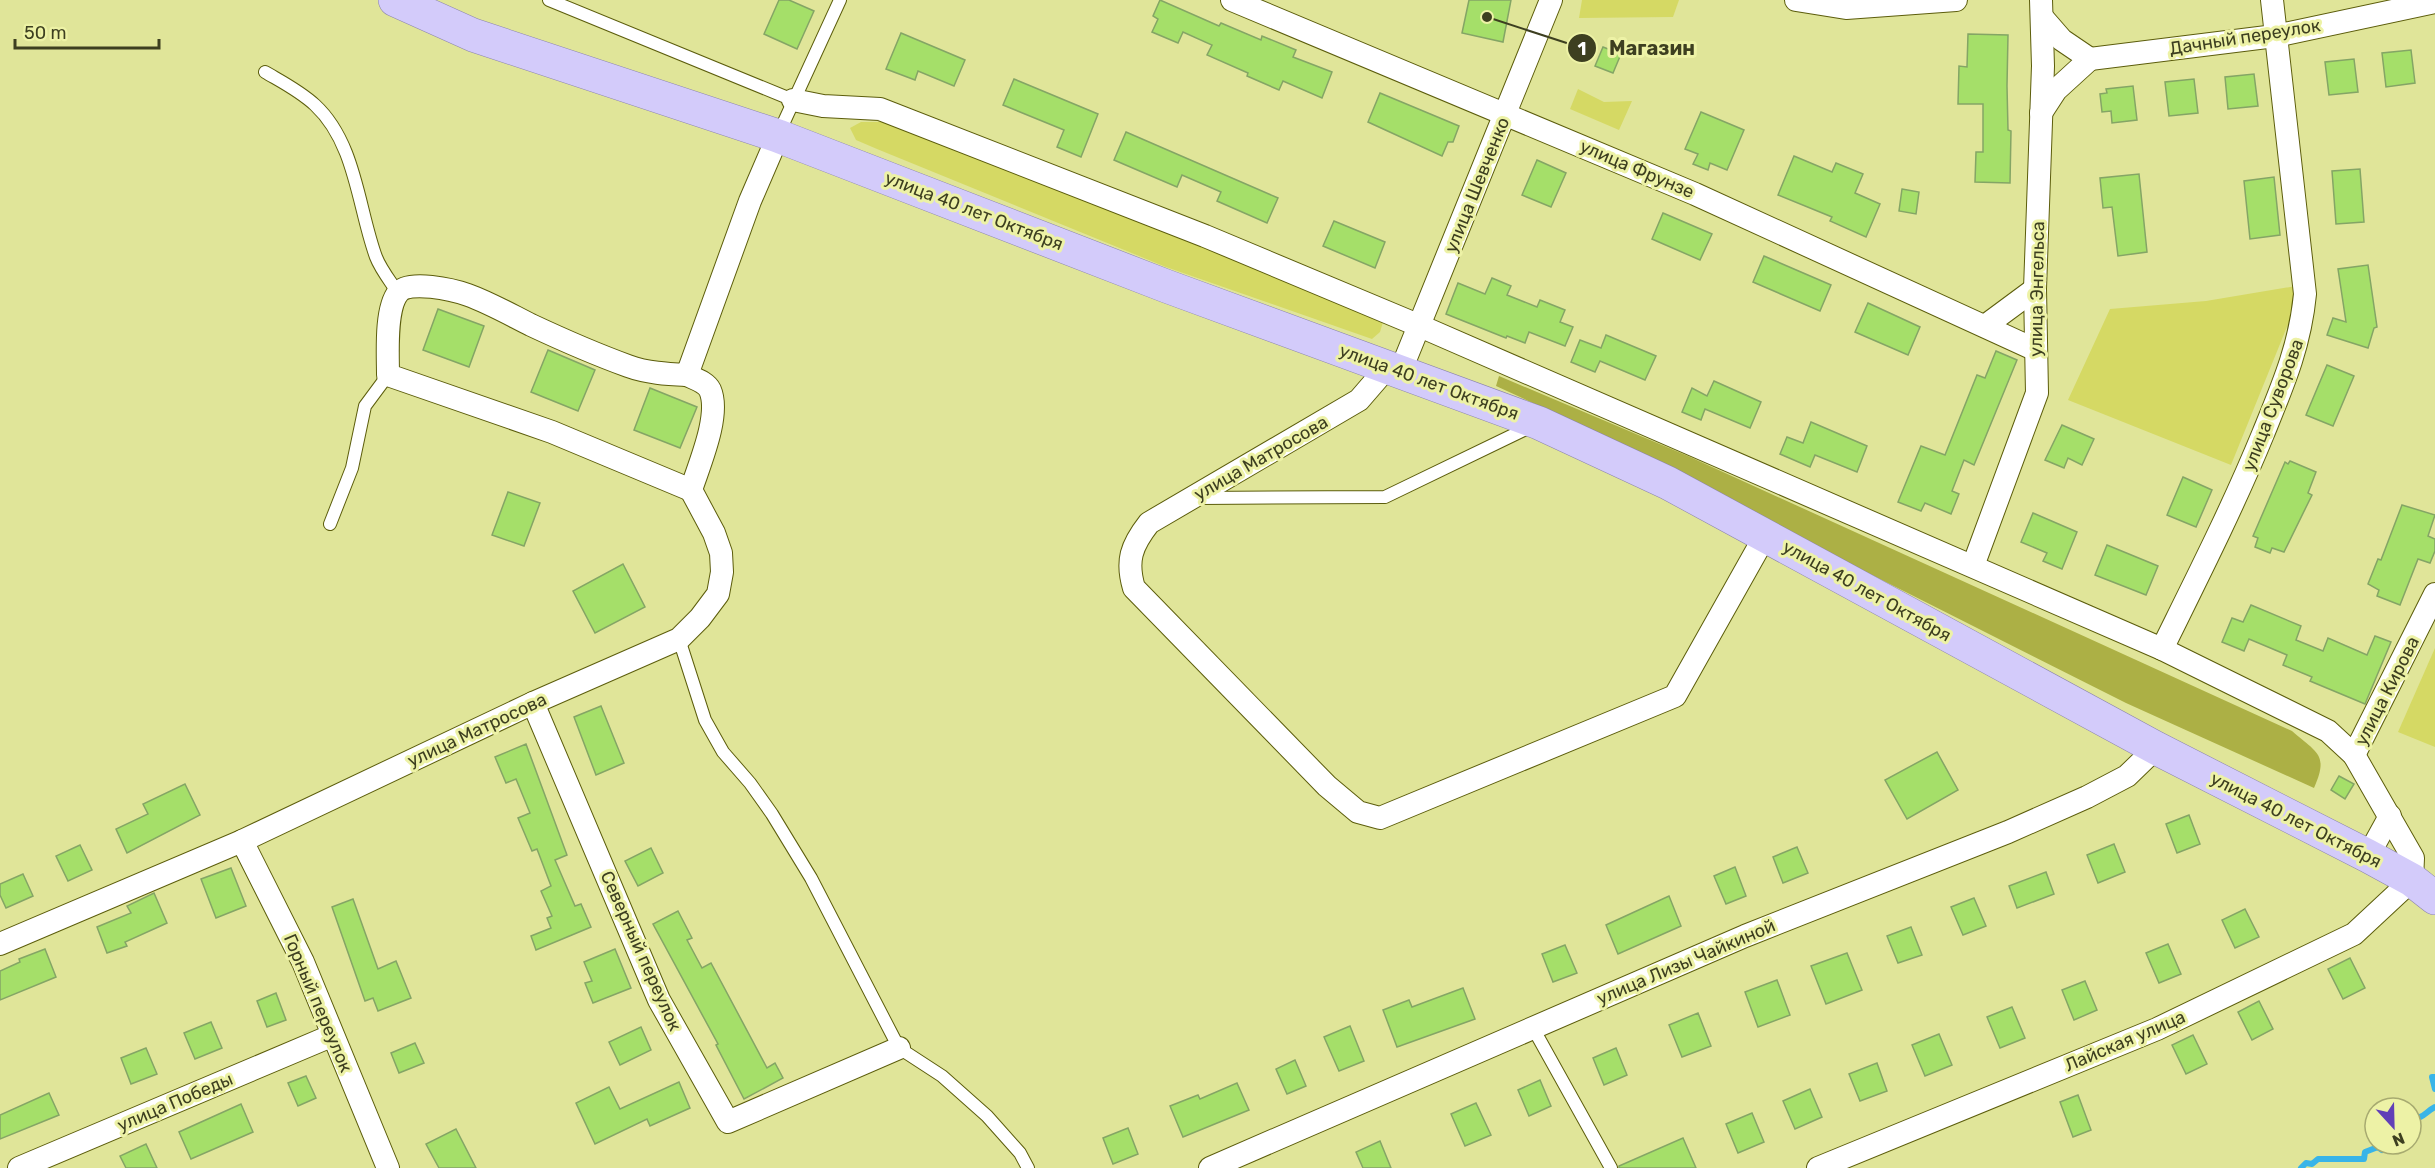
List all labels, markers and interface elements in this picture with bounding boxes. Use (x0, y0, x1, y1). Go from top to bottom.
scale bar (15, 12, 159, 50)
street label: Дачный переулок (2168, 14, 2322, 60)
text: 50 m (24, 22, 67, 44)
callout: Магазин (1567, 29, 1707, 67)
text: Магазин (1609, 36, 1695, 60)
text: 1 (1578, 38, 1586, 60)
street label: улица Шевченко (1440, 114, 1514, 256)
street label: улица Фрунзе (1577, 135, 1697, 203)
street label: улица 40 лет Октября (882, 167, 1066, 255)
street label: улица Энгельса (2025, 221, 2049, 357)
street label: улица Суворова (2238, 336, 2308, 474)
street label: улица 40 лет Октября (1336, 339, 1522, 425)
street label: улица Матросова (1190, 411, 1332, 505)
street label: улица 40 лет Октября (1779, 536, 1955, 646)
street label: улица Кирова (2350, 633, 2424, 749)
street label: улица Матросова (404, 688, 550, 772)
street label: улица 40 лет Октября (2207, 767, 2385, 873)
street label: Северный переулок (596, 868, 686, 1035)
street label: улица Лизы Чайкиной (1593, 914, 1779, 1010)
street label: Горный переулок (279, 930, 357, 1076)
street label: Лайская улица (2061, 1006, 2189, 1076)
street label: улица Победы (114, 1068, 236, 1136)
north arrow (2363, 1096, 2423, 1156)
text: N (2390, 1128, 2407, 1150)

